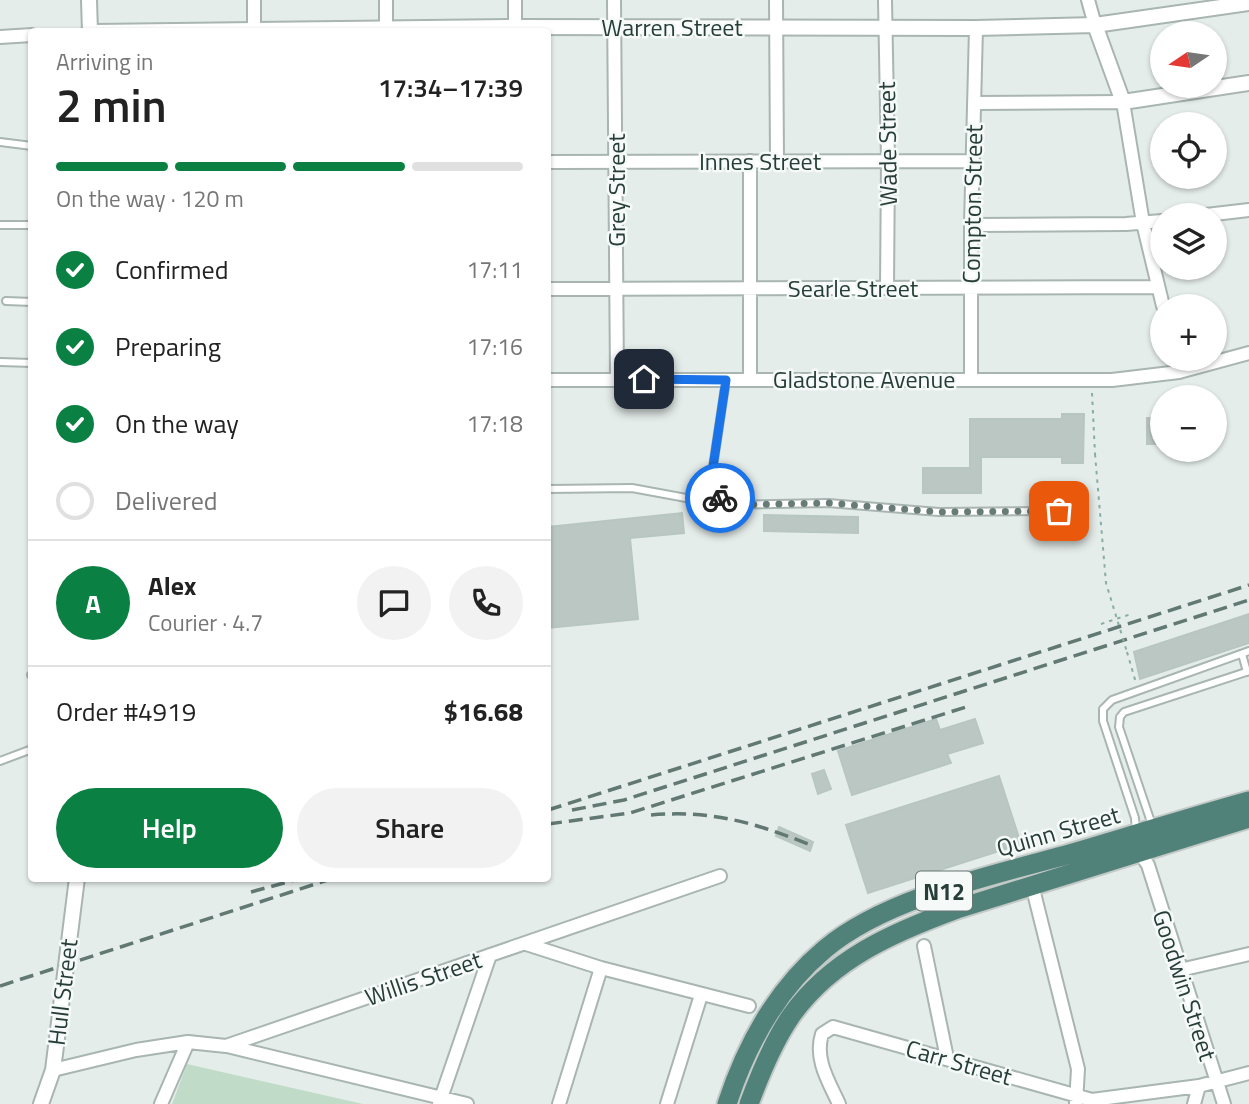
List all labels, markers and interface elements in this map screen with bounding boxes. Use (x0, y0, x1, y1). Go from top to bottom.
street label: Warren Street (601, 9, 743, 45)
north arrow (1150, 21, 1227, 98)
map controls (1150, 21, 1227, 462)
text: Arriving in (56, 44, 153, 79)
text: 17:34–17:39 (378, 68, 523, 107)
text: 2 min (56, 70, 167, 140)
street label: Wade Street (868, 81, 906, 207)
button: locate (1150, 112, 1227, 189)
street label: Compton Street (953, 123, 991, 284)
street label: Grey Street (598, 133, 634, 247)
street label: Innes Street (699, 143, 822, 179)
text: On the way · 120 m (56, 181, 244, 216)
button: layers (1150, 203, 1227, 280)
text: Confirmed (115, 250, 229, 289)
icon: check (56, 251, 94, 289)
text: 17:11 (466, 252, 523, 287)
street label: Searle Street (788, 270, 919, 306)
button: + (1150, 294, 1227, 371)
text: Preparing (115, 327, 221, 366)
icon: check (56, 328, 94, 366)
text: 17:16 (466, 329, 523, 364)
pin (614, 349, 674, 409)
icon: home (625, 360, 663, 398)
street label: Gladstone Avenue (773, 361, 955, 397)
button: − (1150, 385, 1227, 462)
text: On the way (115, 404, 239, 443)
icon: check (56, 405, 94, 443)
text: 17:18 (466, 406, 523, 441)
courier (685, 463, 755, 533)
icon: bike (701, 479, 739, 517)
text: Delivered (115, 481, 218, 520)
pin (1029, 481, 1089, 541)
icon: bag (1040, 492, 1078, 530)
text: Alex (148, 566, 196, 605)
button: chat (357, 566, 431, 640)
button: phone (449, 566, 523, 640)
text: A (85, 584, 101, 623)
text: Courier · 4.7 (148, 605, 263, 640)
text: Order #4919 (56, 692, 196, 731)
text: $16.68 (444, 692, 523, 731)
button: Help (56, 788, 283, 868)
button: Share (297, 788, 523, 868)
street label: Quinn Street (992, 796, 1124, 866)
road number: N12 (916, 872, 972, 911)
street label: Goodwin Street (1144, 905, 1226, 1065)
street label: Hull Street (38, 936, 86, 1047)
street label: Willis Street (360, 941, 487, 1015)
street label: Carr Street (902, 1030, 1017, 1094)

